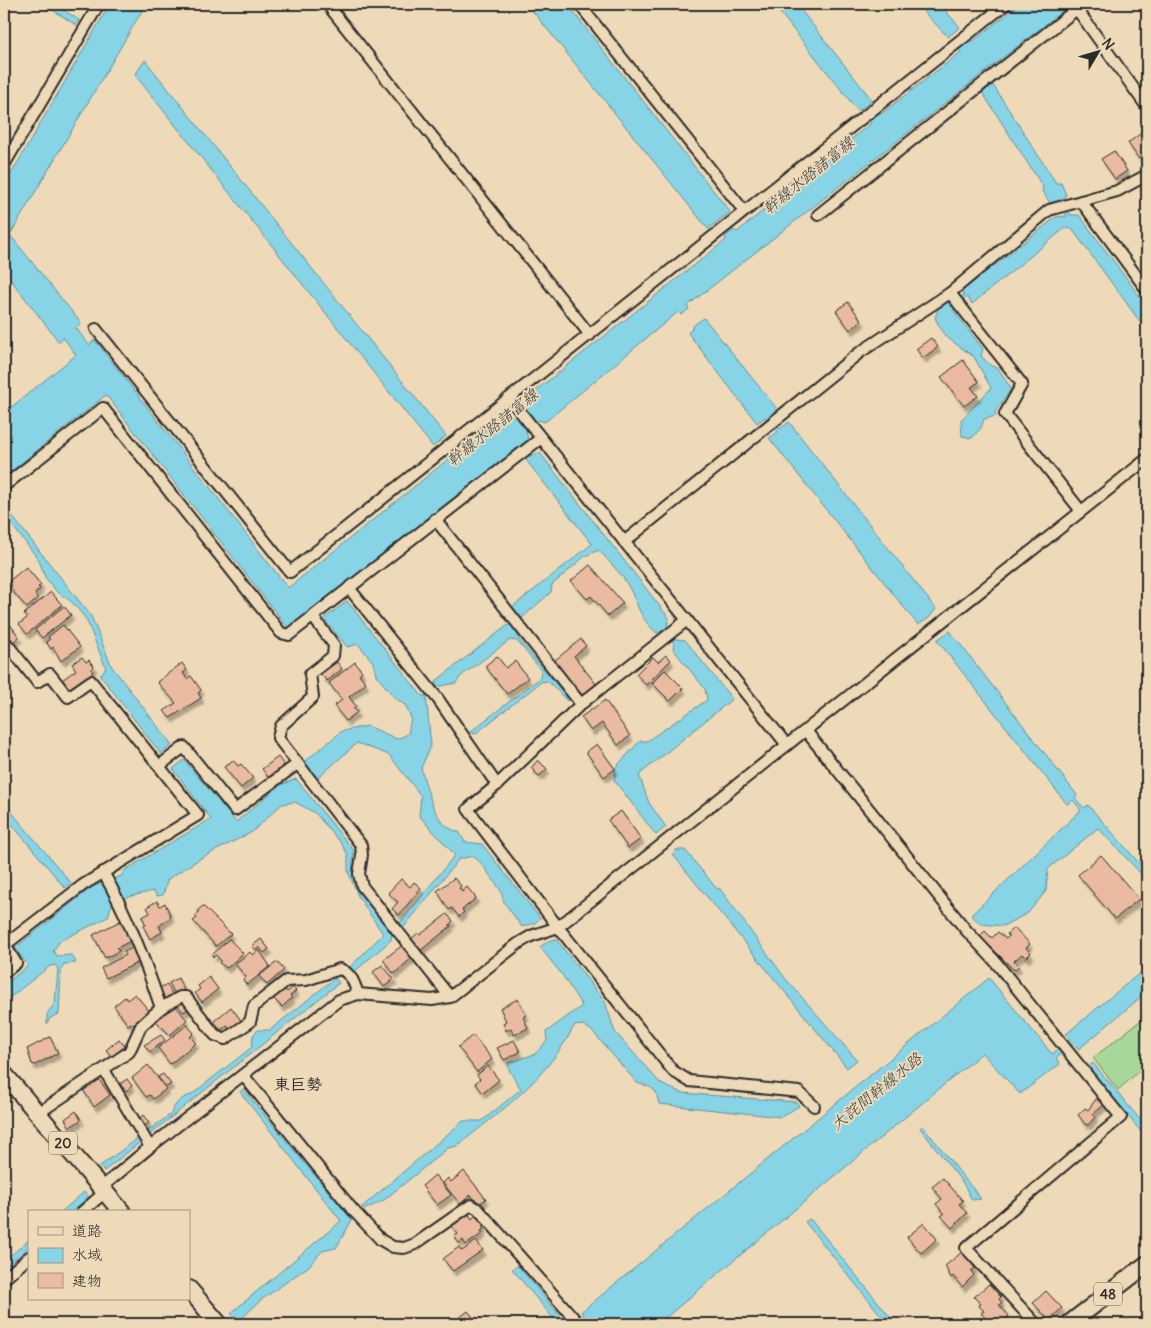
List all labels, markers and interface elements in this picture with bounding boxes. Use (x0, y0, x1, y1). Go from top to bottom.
north arrow (1074, 28, 1124, 78)
text: N (1098, 35, 1118, 53)
water label: 幹線水路諸富線 (758, 131, 859, 218)
water label: 幹線水路諸富線 (442, 383, 543, 470)
water label: 大詫間幹線水路 (826, 1047, 927, 1134)
district label: 東巨勢 (274, 1074, 322, 1094)
road number: 20 (49, 1132, 77, 1154)
legend (28, 1210, 190, 1300)
text: 道路 (72, 1221, 102, 1240)
text: 水域 (72, 1245, 102, 1264)
text: 建物 (72, 1271, 102, 1290)
road number: 48 (1094, 1282, 1122, 1306)

